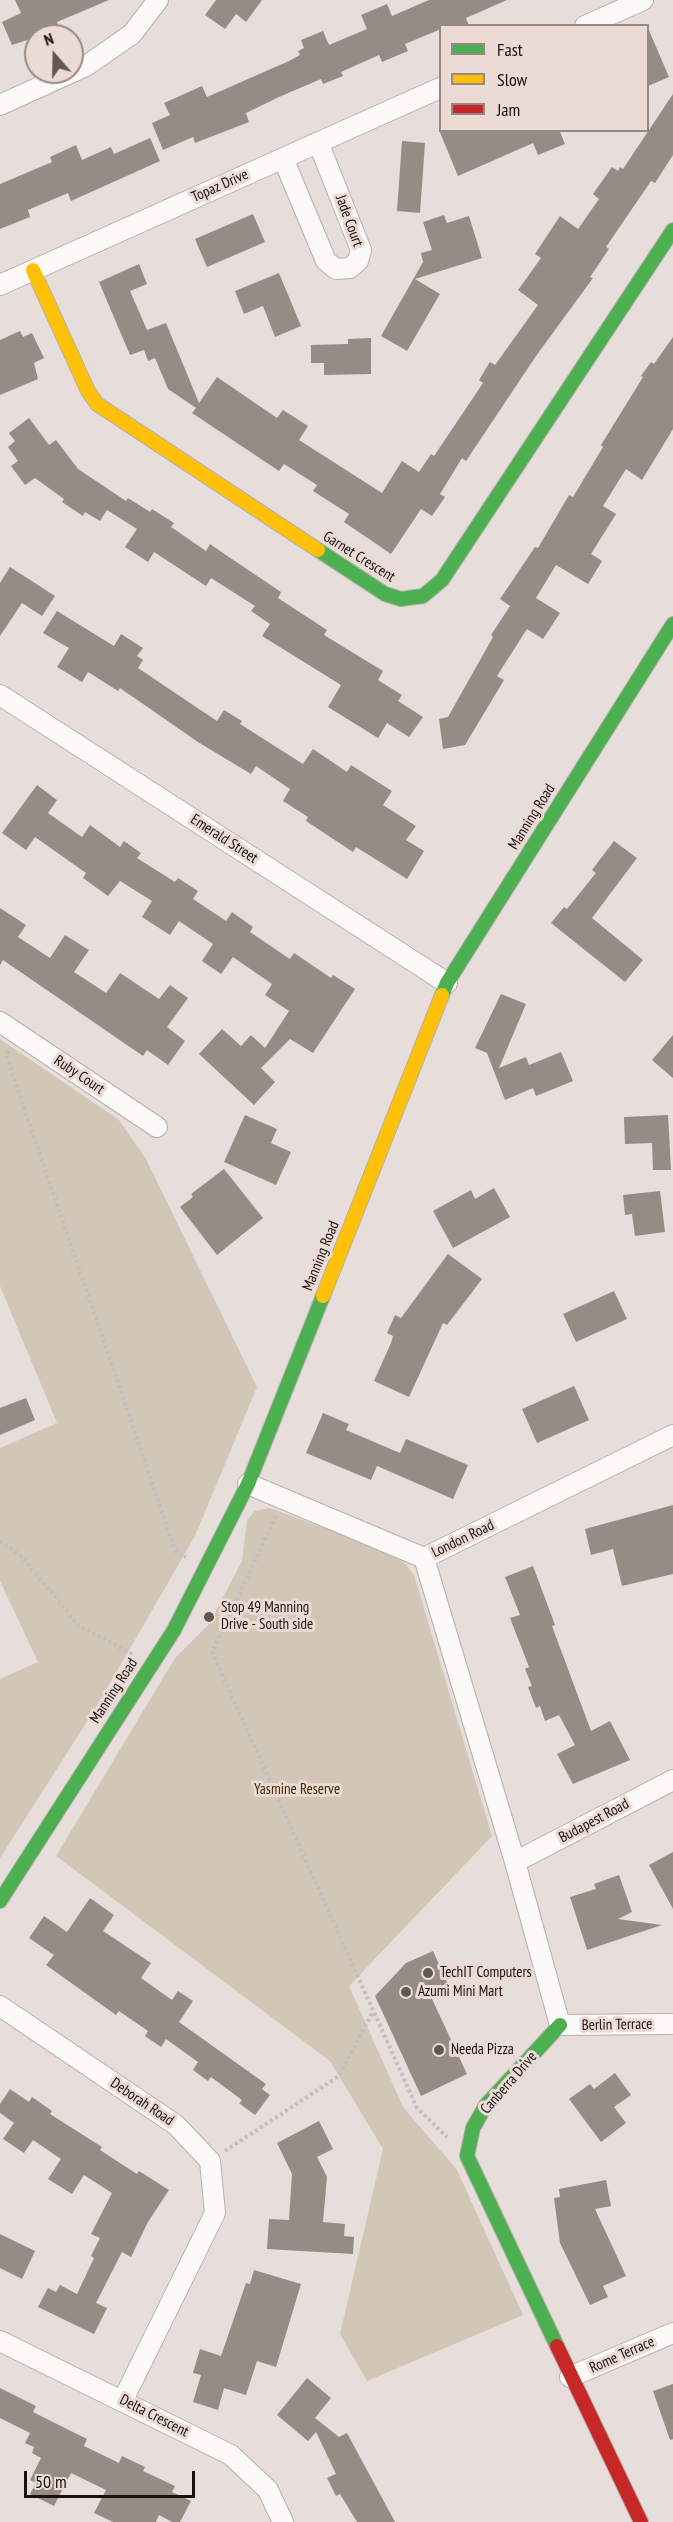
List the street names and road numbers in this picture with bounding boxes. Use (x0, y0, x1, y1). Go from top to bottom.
street label: Topaz Drive (189, 166, 251, 206)
street label: Jade Court (331, 193, 367, 249)
street label: Garnet Crescent (320, 528, 398, 586)
street label: Manning Road (505, 781, 559, 853)
street label: Emerald Street (187, 811, 261, 867)
street label: Ruby Court (50, 1052, 108, 1098)
street label: Manning Road (299, 1218, 343, 1294)
street label: London Road (429, 1516, 497, 1562)
street label: Manning Road (86, 1655, 142, 1727)
street label: Budapest Road (556, 1795, 632, 1847)
street label: Berlin Terrace (581, 2015, 653, 2035)
street label: Canberra Drive (477, 2048, 541, 2118)
street label: Deborah Road (107, 2074, 177, 2130)
street label: Rome Terrace (587, 2333, 657, 2377)
street label: Delta Crescent (117, 2391, 191, 2441)

